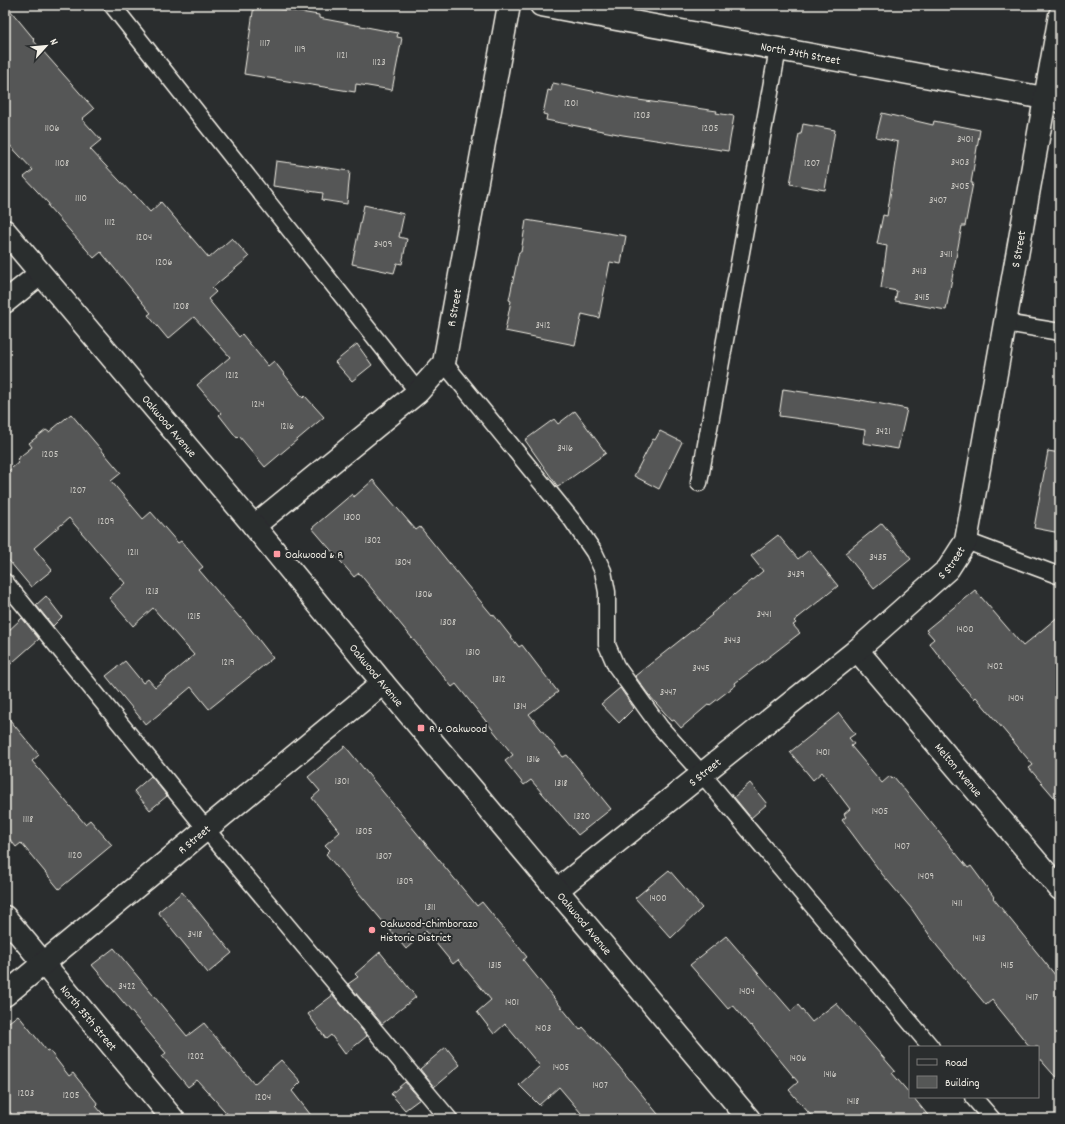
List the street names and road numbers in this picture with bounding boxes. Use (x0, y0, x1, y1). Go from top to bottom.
street label: North 34th Street (759, 39, 842, 70)
street label: S Street (1008, 229, 1031, 269)
street label: R Street (444, 287, 467, 328)
street label: Oakwood Avenue (137, 392, 200, 462)
street label: S Street (935, 543, 971, 584)
street label: Oakwood Avenue (344, 641, 407, 711)
street label: Melton Avenue (930, 740, 985, 801)
street label: S Street (686, 754, 726, 791)
street label: R Street (175, 821, 215, 859)
street label: Oakwood Avenue (552, 889, 615, 959)
street label: North 35th Street (55, 982, 120, 1056)

